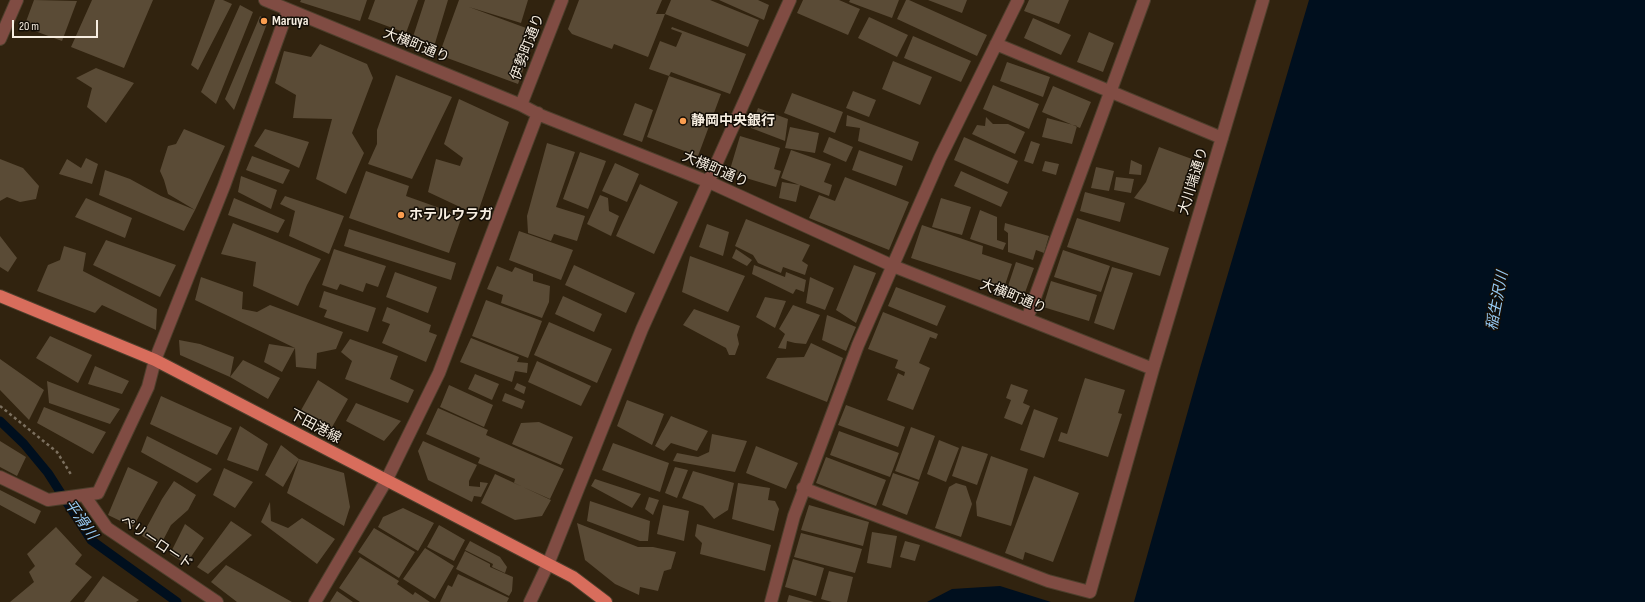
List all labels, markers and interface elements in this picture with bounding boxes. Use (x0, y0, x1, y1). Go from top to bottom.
street label: 伊勢町通り (508, 11, 548, 83)
scale bar (14, 12, 100, 38)
place label: Maruya (272, 13, 308, 29)
marker: Maruya (259, 16, 269, 26)
text: 20 m (19, 19, 39, 34)
street label: 大横町通り (380, 25, 452, 67)
place label: 静岡中央銀行 (691, 113, 775, 129)
marker: 静岡中央銀行 (678, 116, 688, 126)
street label: 大川端通り (1176, 145, 1212, 217)
street label: 大横町通り (680, 149, 750, 191)
place label: ホテルウラガ (409, 207, 493, 223)
marker: ホテルウラガ (396, 210, 406, 220)
water label: 稲生沢川 (1483, 270, 1513, 332)
street label: 大横町通り (977, 276, 1049, 318)
street label: 下田港線 (286, 406, 344, 448)
water label: 平滑川 (60, 496, 100, 544)
street label: ペリーロード (116, 513, 196, 573)

